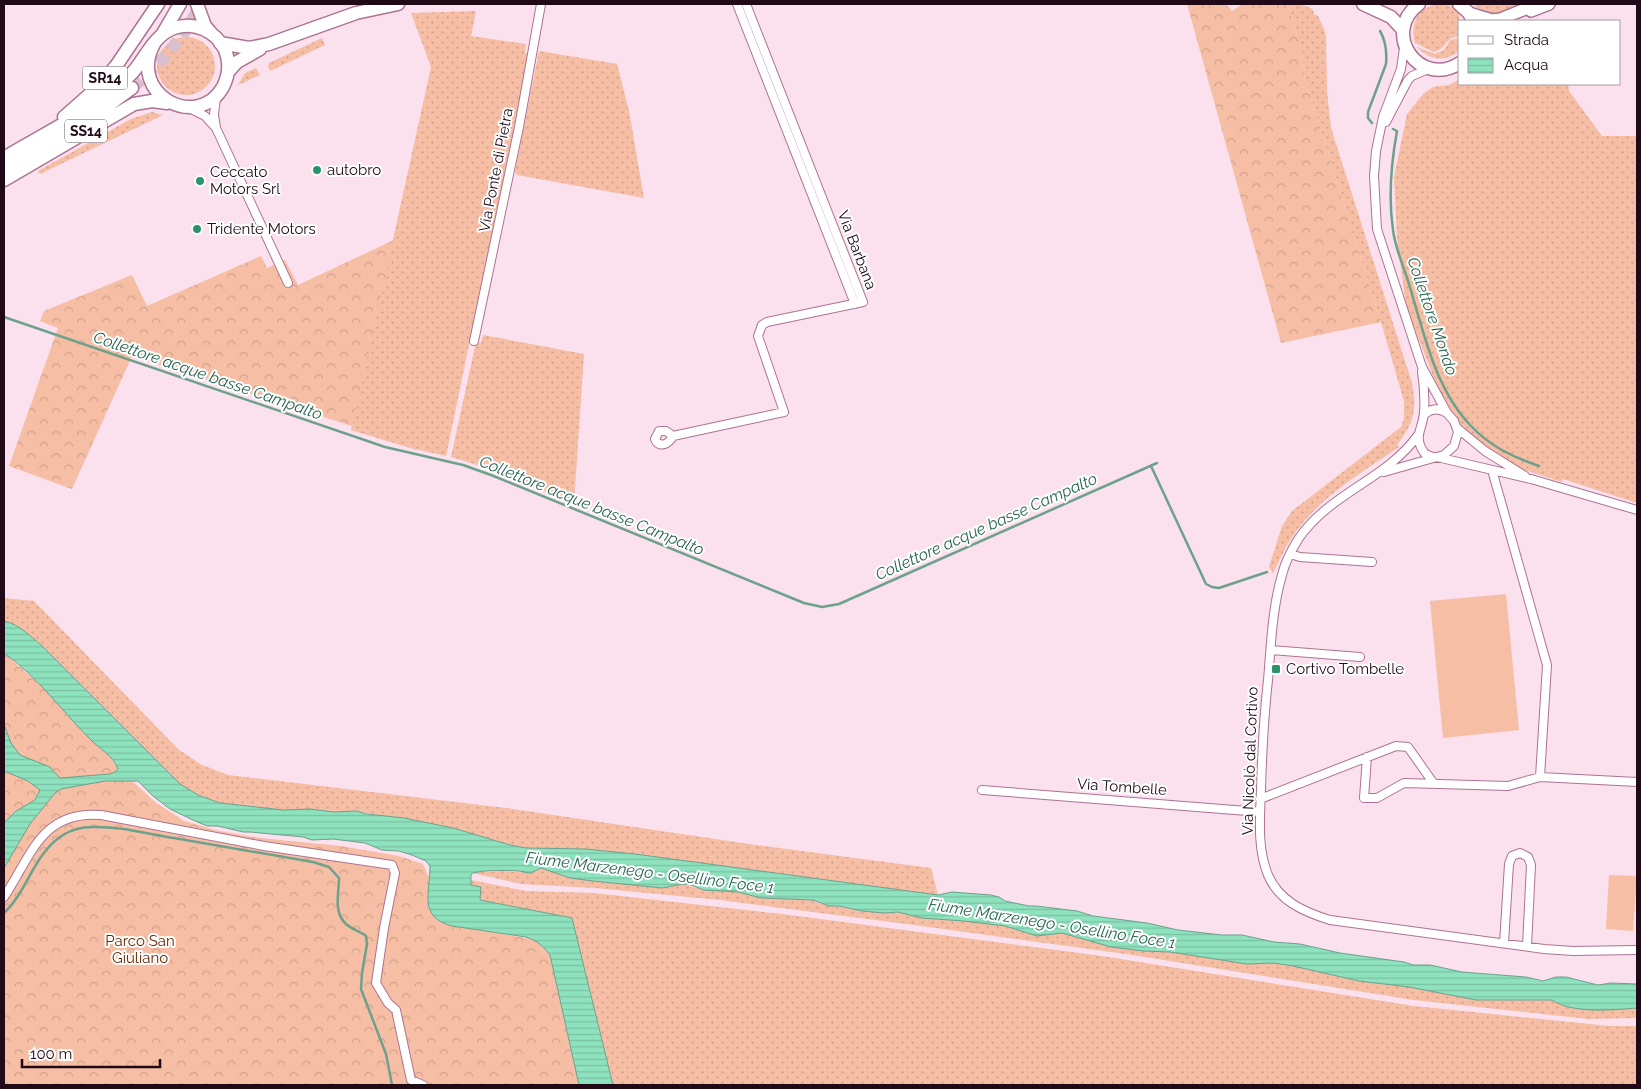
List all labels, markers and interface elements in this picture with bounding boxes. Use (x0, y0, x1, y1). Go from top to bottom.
legend (1458, 20, 1621, 85)
text: Strada (1504, 31, 1549, 49)
text: Acqua (1504, 56, 1548, 74)
road number: SR14 (82, 66, 128, 90)
street label: Via Ponte di Pietra (475, 106, 517, 234)
road number: SS14 (65, 120, 107, 142)
place label: autobro (327, 161, 381, 179)
place label: Ceccato Motors Srl (210, 163, 281, 198)
marker: autobro (311, 164, 323, 176)
marker: Ceccato Motors Srl (194, 175, 206, 187)
street label: Via Barbana (834, 208, 880, 292)
place label: Tridente Motors (207, 220, 316, 238)
marker: Tridente Motors (191, 223, 203, 235)
water label: Collettore Mondo (1403, 255, 1462, 378)
water label: Collettore acque basse Campalto (91, 327, 325, 424)
water label: Collettore acque basse Campalto (477, 452, 707, 559)
water label: Collettore acque basse Campalto (872, 469, 1100, 584)
place label: Cortivo Tombelle (1286, 660, 1404, 678)
marker: Cortivo Tombelle (1270, 663, 1282, 675)
street label: Via Nicolò dal Cortivo (1238, 686, 1262, 836)
street label: Via Tombelle (1076, 775, 1168, 799)
water label: Fiume Marzenego - Osellino Foce 1 (525, 848, 775, 897)
water label: Fiume Marzenego - Osellino Foce 1 (927, 895, 1177, 952)
park label: Parco San Giuliano (105, 932, 175, 967)
scale bar (22, 1036, 160, 1068)
text: 100 m (30, 1045, 72, 1063)

